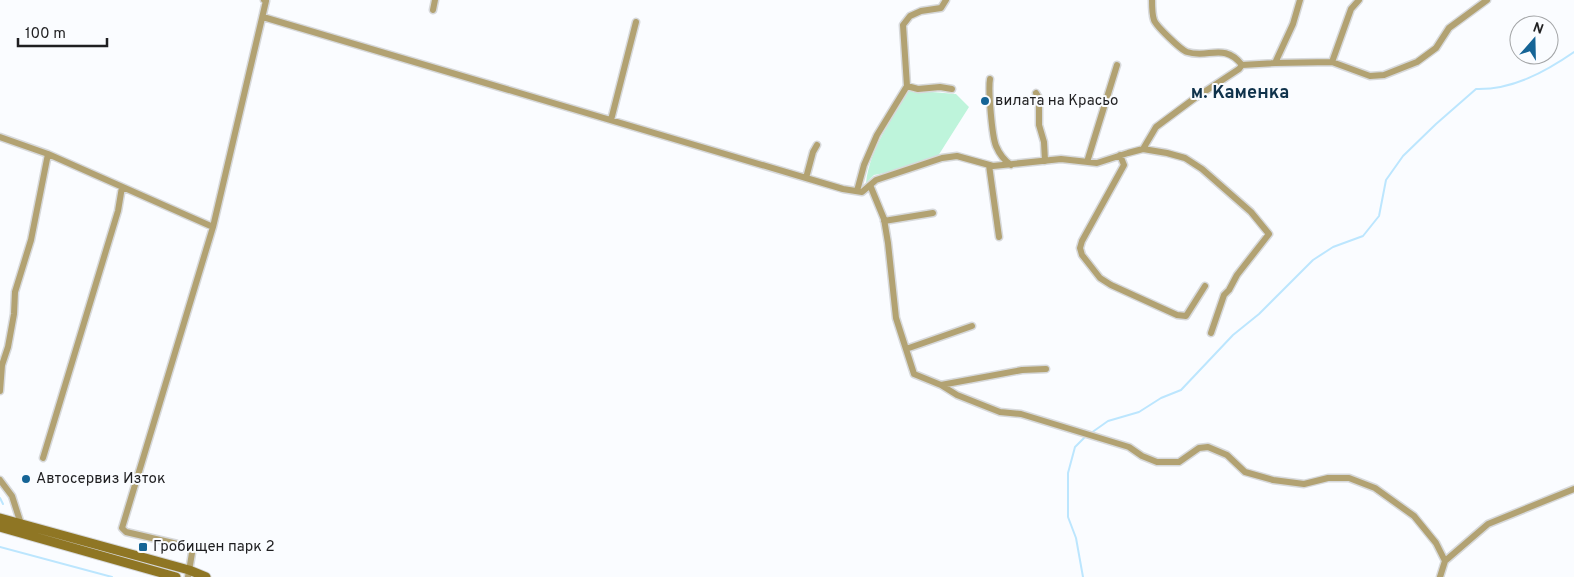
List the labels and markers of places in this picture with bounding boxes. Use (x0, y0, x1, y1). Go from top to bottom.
place label: вилата на Красьо (995, 92, 1118, 111)
marker: вилата на Красьо (979, 95, 991, 107)
place label: Автосервиз Изток (36, 470, 166, 489)
marker: Автосервиз Изток (20, 473, 32, 485)
place label: Гробищен парк 2 (153, 538, 275, 557)
marker: Гробищен парк 2 (137, 541, 149, 553)

